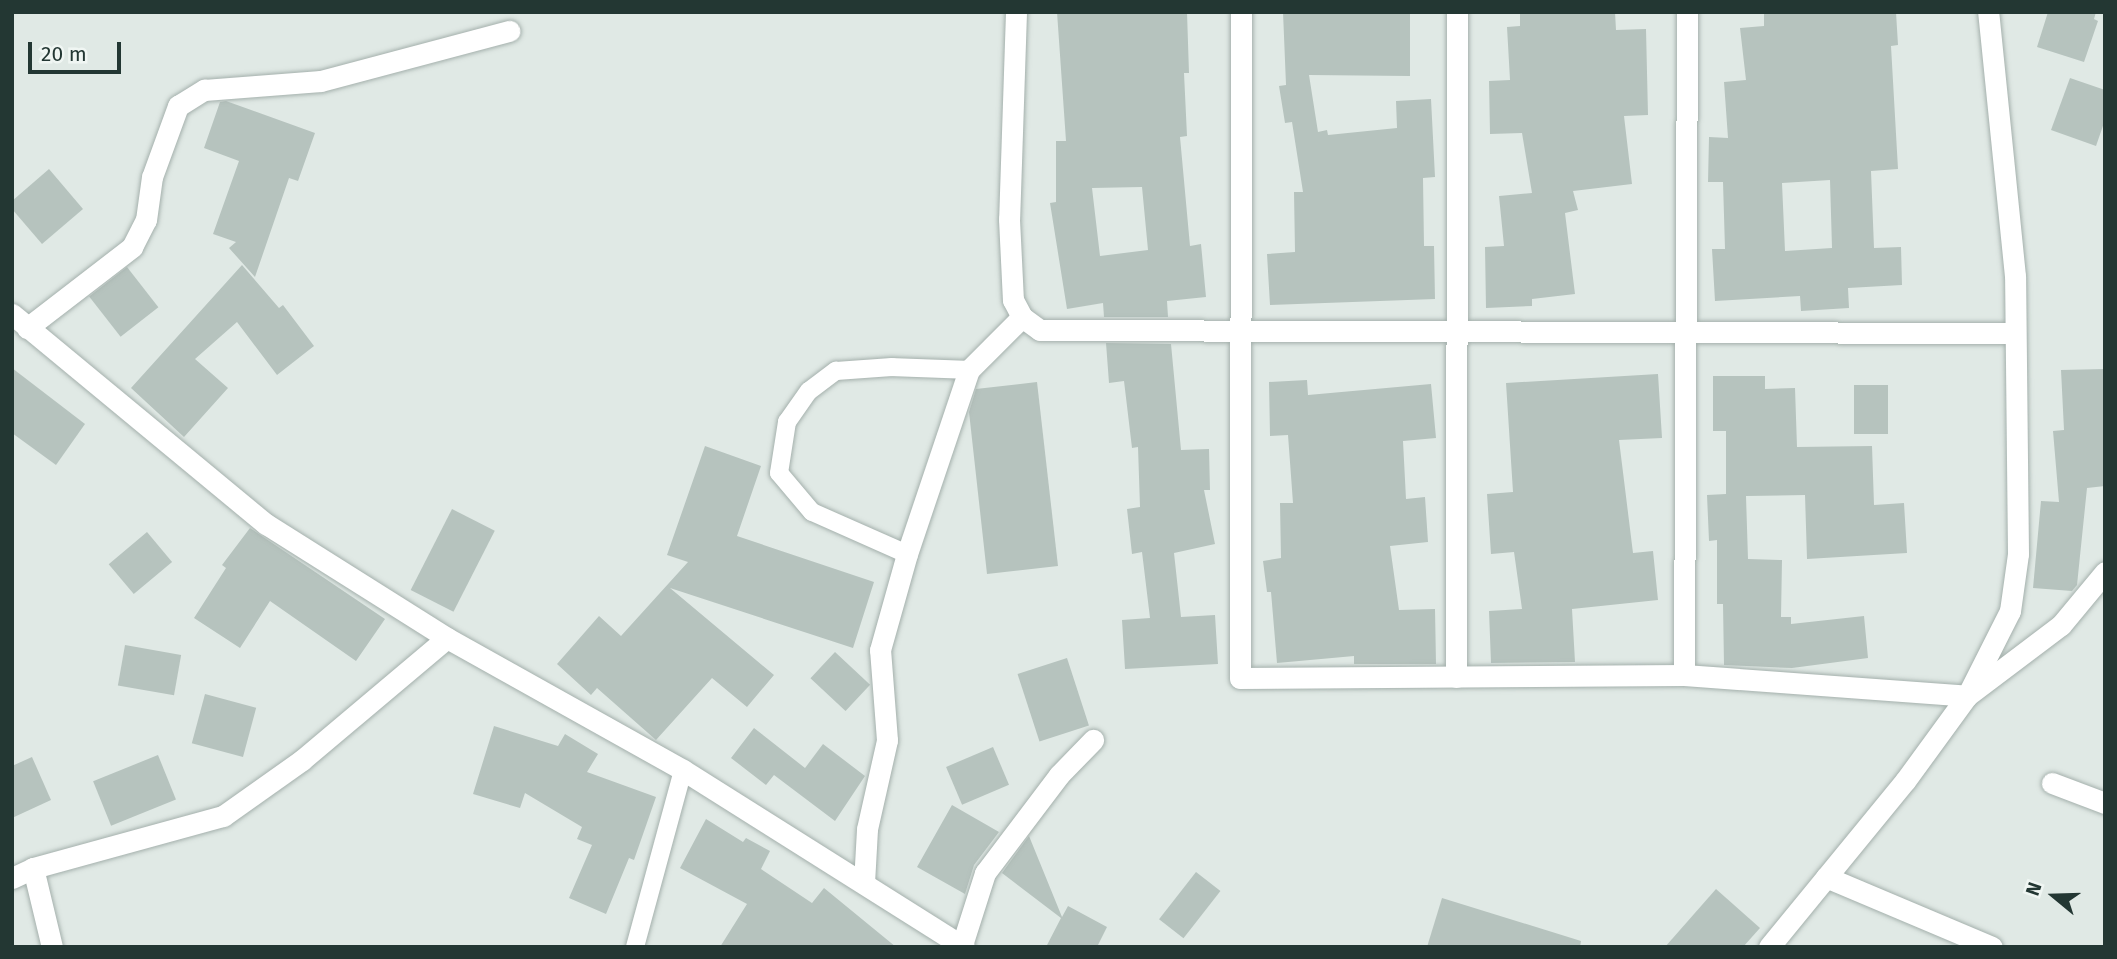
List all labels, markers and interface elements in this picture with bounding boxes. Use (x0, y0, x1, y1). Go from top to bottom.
scale bar (32, 28, 124, 72)
text: 20 m (41, 41, 87, 67)
north arrow (2019, 861, 2089, 931)
text: N (2021, 879, 2047, 899)

